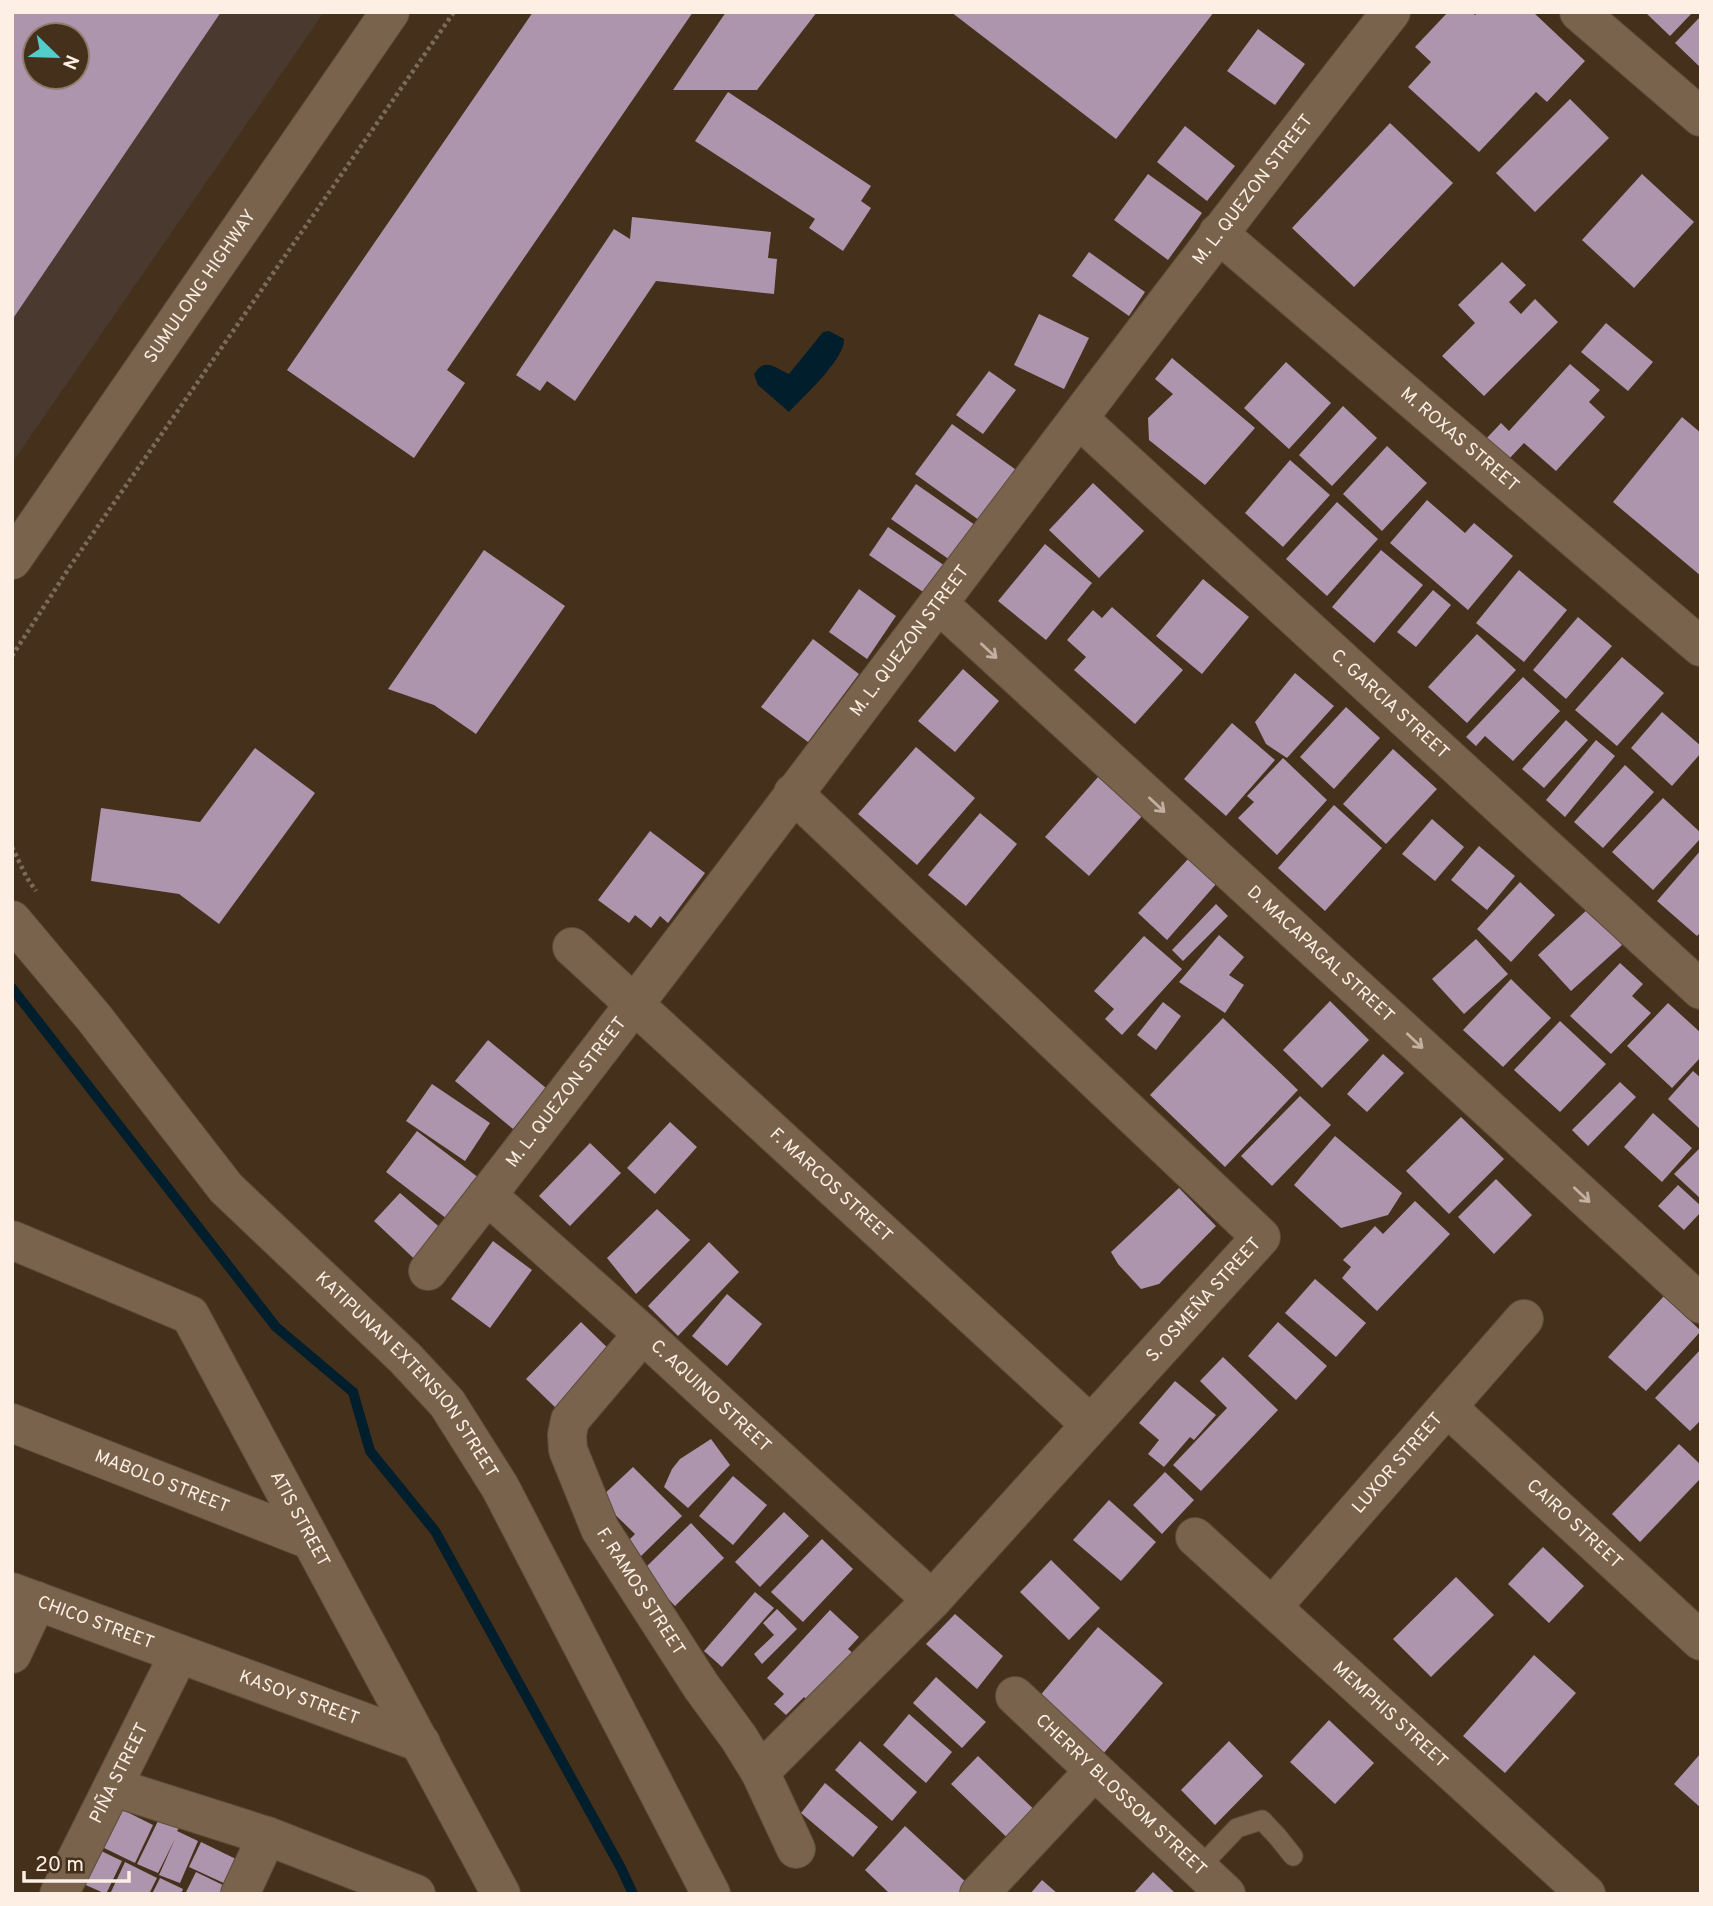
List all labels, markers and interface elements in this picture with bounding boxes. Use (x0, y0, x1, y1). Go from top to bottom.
north arrow (21, 21, 91, 91)
text: N (56, 51, 84, 73)
street label: M. L. QUEZON STREET (1188, 110, 1318, 270)
street label: SUMULONG HIGHWAY (140, 205, 262, 368)
street label: M. ROXAS STREET (1395, 383, 1524, 497)
street label: M. L. QUEZON STREET (845, 561, 974, 722)
one-way arrow (980, 642, 997, 659)
street label: C. GARCIA STREET (1326, 644, 1454, 764)
one-way arrow (1148, 796, 1165, 813)
street label: D. MACAPAGAL STREET (1242, 881, 1399, 1028)
street label: M. L. QUEZON STREET (501, 1012, 632, 1172)
one-way arrow (1406, 1033, 1423, 1050)
street label: F. MARCOS STREET (765, 1123, 897, 1248)
one-way arrow (1573, 1187, 1590, 1204)
street label: S. OSMEÑA STREET (1141, 1233, 1266, 1367)
street label: KATIPUNAN EXTENSION STREET (310, 1267, 503, 1483)
street label: C. AQUINO STREET (645, 1335, 776, 1458)
street label: LUXOR STREET (1347, 1408, 1448, 1518)
street label: MABOLO STREET (91, 1445, 233, 1519)
street label: ATIS STREET (265, 1467, 335, 1571)
street label: CAIRO STREET (1521, 1474, 1627, 1574)
street label: F. RAMOS STREET (591, 1523, 690, 1660)
street label: CHICO STREET (34, 1591, 157, 1655)
street label: MEMPHIS STREET (1327, 1657, 1452, 1774)
street label: KASOY STREET (236, 1665, 362, 1731)
street label: CHERRY BLOSSOM STREET (1030, 1709, 1211, 1881)
street label: PIÑA STREET (85, 1719, 154, 1827)
scale bar (24, 1840, 130, 1884)
text: 20 m (35, 1852, 84, 1879)

